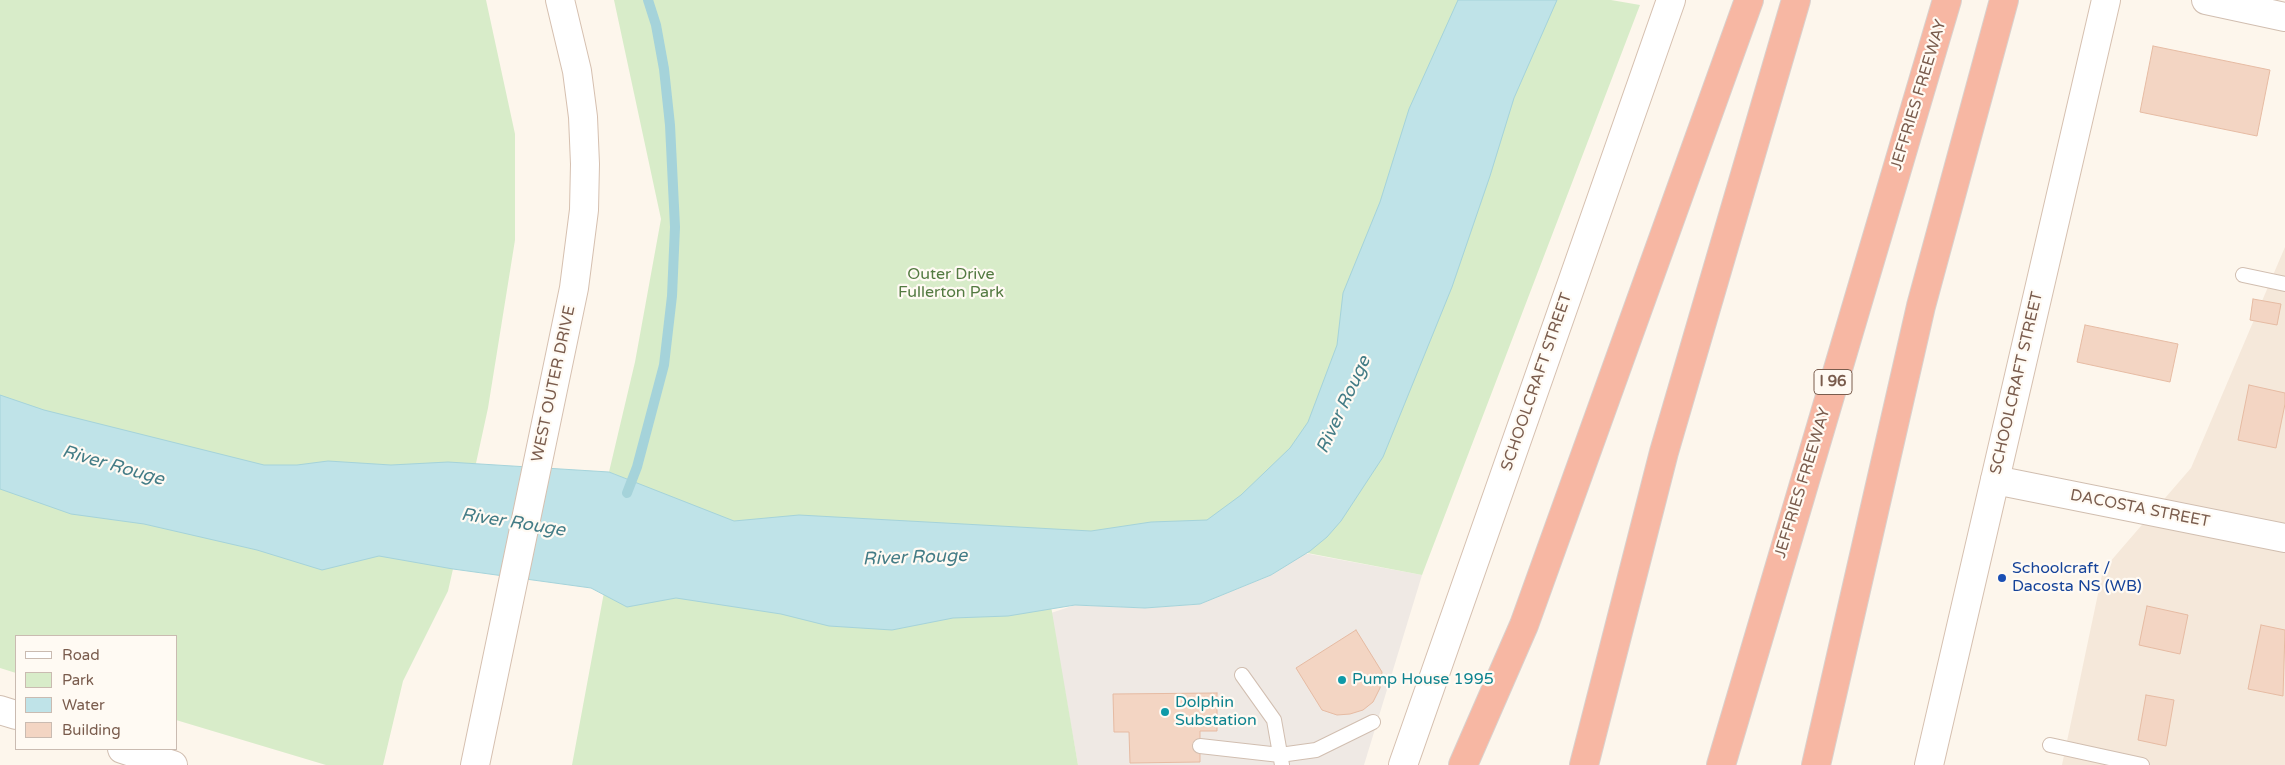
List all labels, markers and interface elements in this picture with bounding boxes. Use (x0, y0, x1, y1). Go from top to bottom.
street label: JEFFRIES FREEWAY (1887, 18, 1951, 172)
park label: Outer Drive Fullerton Park (898, 265, 1004, 303)
street label: SCHOOLCRAFT STREET (1987, 290, 2047, 476)
street label: SCHOOLCRAFT STREET (1497, 291, 1577, 473)
street label: WEST OUTER DRIVE (528, 304, 580, 464)
water label: River Rouge (1312, 353, 1376, 457)
road number: I 96 (1814, 370, 1852, 394)
street label: JEFFRIES FREEWAY (1771, 406, 1835, 560)
water label: River Rouge (60, 441, 166, 491)
street label: DACOSTA STREET (2068, 486, 2212, 532)
water label: River Rouge (460, 504, 566, 542)
water label: River Rouge (862, 545, 968, 571)
place label: Schoolcraft / Dacosta NS (WB) (2012, 559, 2142, 597)
marker: Schoolcraft / Dacosta NS (WB) (1996, 572, 2008, 584)
legend (15, 635, 178, 750)
text: Road (62, 646, 100, 664)
place label: Pump House 1995 (1352, 670, 1494, 690)
text: Park (62, 671, 94, 689)
marker: Pump House 1995 (1336, 674, 1348, 686)
place label: Dolphin Substation (1175, 693, 1257, 731)
text: Water (62, 696, 105, 714)
marker: Dolphin Substation (1159, 706, 1171, 718)
text: Building (62, 721, 121, 739)

